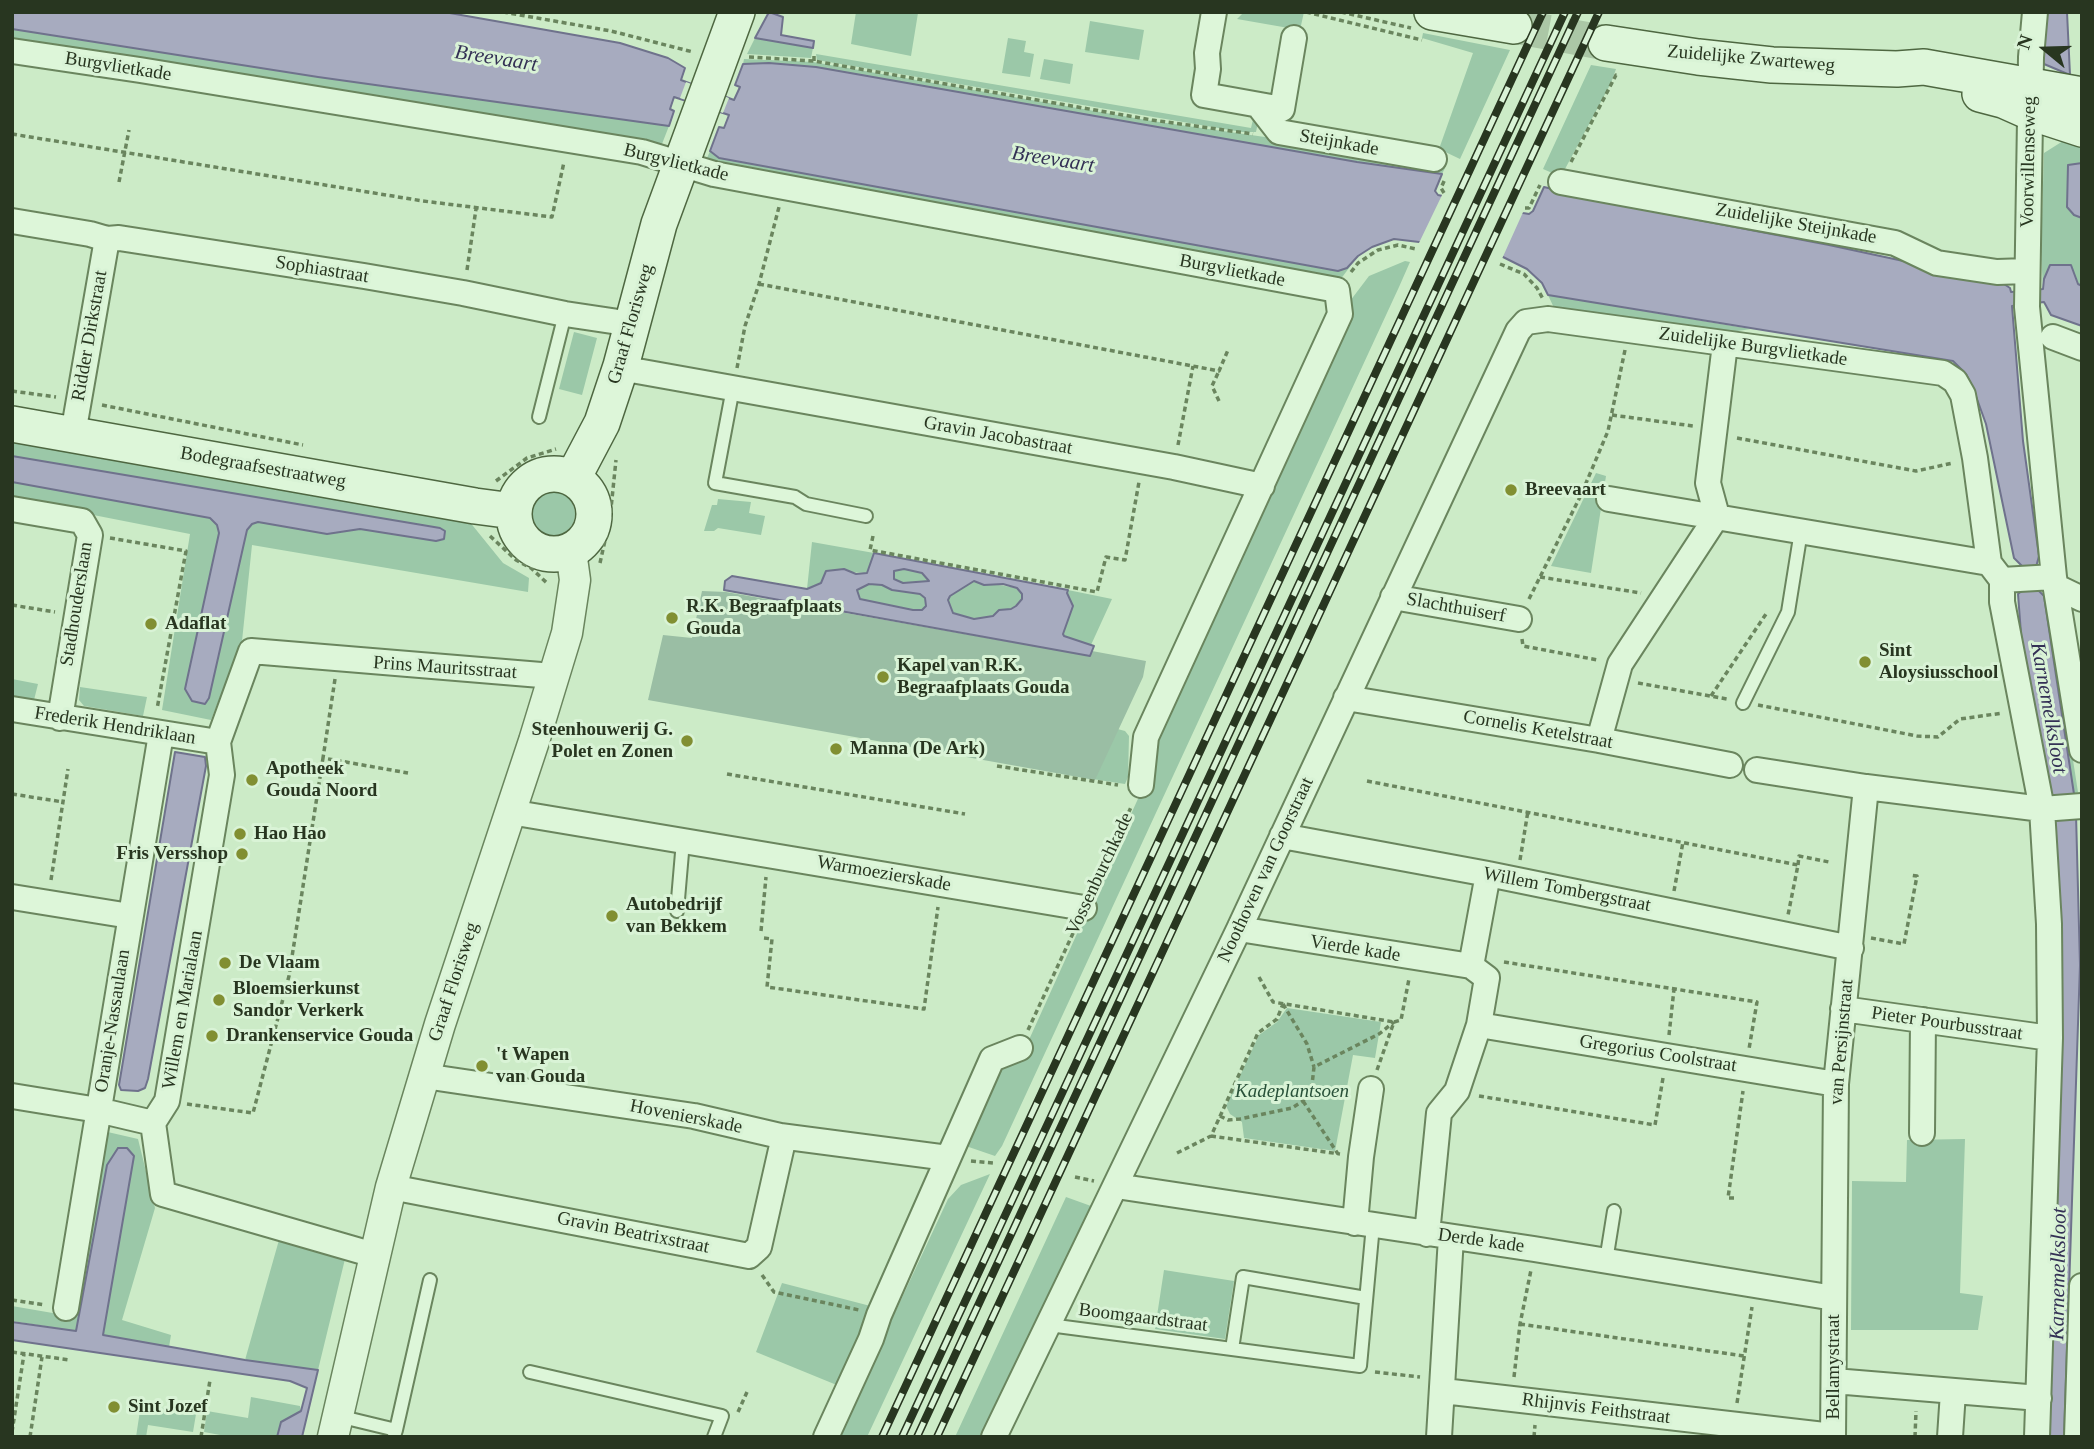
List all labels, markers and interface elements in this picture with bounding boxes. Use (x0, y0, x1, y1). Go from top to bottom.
north arrow (2010, 14, 2080, 84)
text: N (2013, 32, 2037, 52)
water label: Breevaart (453, 40, 539, 78)
street label: Zuidelijke Zwarteweg (1666, 40, 1836, 78)
street label: Burgvlietkade (63, 47, 173, 87)
street label: Voorwillenseweg (2016, 96, 2042, 228)
street label: Steijnkade (1298, 125, 1380, 161)
street label: Burgvlietkade (621, 139, 731, 187)
water label: Breevaart (1010, 141, 1096, 179)
street label: Zuidelijke Steijnkade (1714, 199, 1878, 249)
street label: Burgvlietkade (1177, 250, 1287, 292)
street label: Sophiastraat (274, 251, 370, 289)
street label: Graaf Florisweg (603, 261, 659, 387)
street label: Ridder Dirkstraat (67, 269, 113, 403)
street label: Zuidelijke Burgvlietkade (1657, 322, 1849, 372)
street label: Gravin Jacobastraat (922, 412, 1074, 460)
street label: Bodegraafsestraatweg (178, 442, 348, 494)
place label: Breevaart (1525, 479, 1606, 501)
marker: Breevaart (1503, 482, 1519, 498)
street label: Stadhouderslaan (56, 540, 98, 668)
street label: Slachthuiserf (1405, 588, 1507, 628)
place label: R.K. Begraafplaats Gouda (686, 596, 842, 640)
marker: R.K. Begraafplaats Gouda (664, 610, 680, 626)
place label: Adaflat (165, 613, 226, 635)
marker: Adaflat (143, 616, 159, 632)
place label: Sint Aloysiusschool (1879, 640, 1998, 684)
water label: Karnemelksloot (2024, 640, 2072, 776)
street label: Prins Mauritsstraat (372, 652, 518, 684)
marker: Sint Aloysiusschool (1857, 654, 1873, 670)
place label: Kapel van R.K. Begraafplaats Gouda (897, 655, 1070, 699)
marker: Kapel van R.K. Begraafplaats Gouda (875, 669, 891, 685)
street label: Frederik Hendriklaan (33, 702, 197, 750)
street label: Cornelis Ketelstraat (1461, 706, 1615, 754)
place label: Steenhouwerij G. Polet en Zonen (532, 719, 673, 763)
marker: Steenhouwerij G. Polet en Zonen (679, 733, 695, 749)
place label: Manna (De Ark) (850, 738, 985, 760)
marker: Manna (De Ark) (828, 741, 844, 757)
place label: Apotheek Gouda Noord (266, 758, 377, 802)
marker: Apotheek Gouda Noord (244, 772, 260, 788)
street label: Noothoven van Goorstraat (1213, 774, 1319, 966)
street label: Vossenburchkade (1062, 809, 1138, 939)
place label: Hao Hao (254, 823, 326, 845)
marker: Hao Hao (232, 826, 248, 842)
place label: Fris Versshop (116, 843, 228, 865)
marker: Fris Versshop (234, 846, 250, 862)
street label: Warmoezierskade (815, 851, 953, 897)
street label: Willem Tombergstraat (1481, 863, 1653, 917)
place label: Autobedrijf van Bekkem (626, 894, 727, 938)
marker: Autobedrijf van Bekkem (604, 908, 620, 924)
street label: Graaf Florisweg (424, 920, 484, 1044)
street label: Willem en Marialaan (158, 929, 208, 1091)
street label: Vierde kade (1308, 931, 1402, 967)
street label: Oranje-Nassaulaan (90, 948, 136, 1094)
place label: De Vlaam (239, 952, 320, 974)
marker: De Vlaam (217, 955, 233, 971)
place label: Bloemsierkunst Sandor Verkerk (233, 978, 364, 1022)
street label: van Persijnstraat (1825, 978, 1859, 1106)
marker: Bloemsierkunst Sandor Verkerk (211, 992, 227, 1008)
street label: Pieter Pourbusstraat (1870, 1002, 2024, 1046)
place label: Drankenservice Gouda (226, 1025, 413, 1047)
marker: Drankenservice Gouda (204, 1028, 220, 1044)
street label: Gregorius Coolstraat (1578, 1030, 1738, 1078)
place label: 't Wapen van Gouda (496, 1044, 585, 1088)
marker: 't Wapen van Gouda (474, 1058, 490, 1074)
park label: Kadeplantsoen (1235, 1081, 1349, 1103)
street label: Hovenierskade (628, 1095, 744, 1139)
street label: Gravin Beatrixstraat (555, 1207, 711, 1259)
water label: Karnemelksloot (2045, 1207, 2073, 1341)
street label: Derde kade (1436, 1224, 1526, 1258)
street label: Boomgaardstraat (1077, 1299, 1209, 1337)
street label: Bellamystraat (1823, 1314, 1845, 1420)
street label: Rhijnvis Feithstraat (1520, 1389, 1672, 1429)
place label: Sint Jozef (128, 1396, 208, 1418)
marker: Sint Jozef (106, 1399, 122, 1415)

